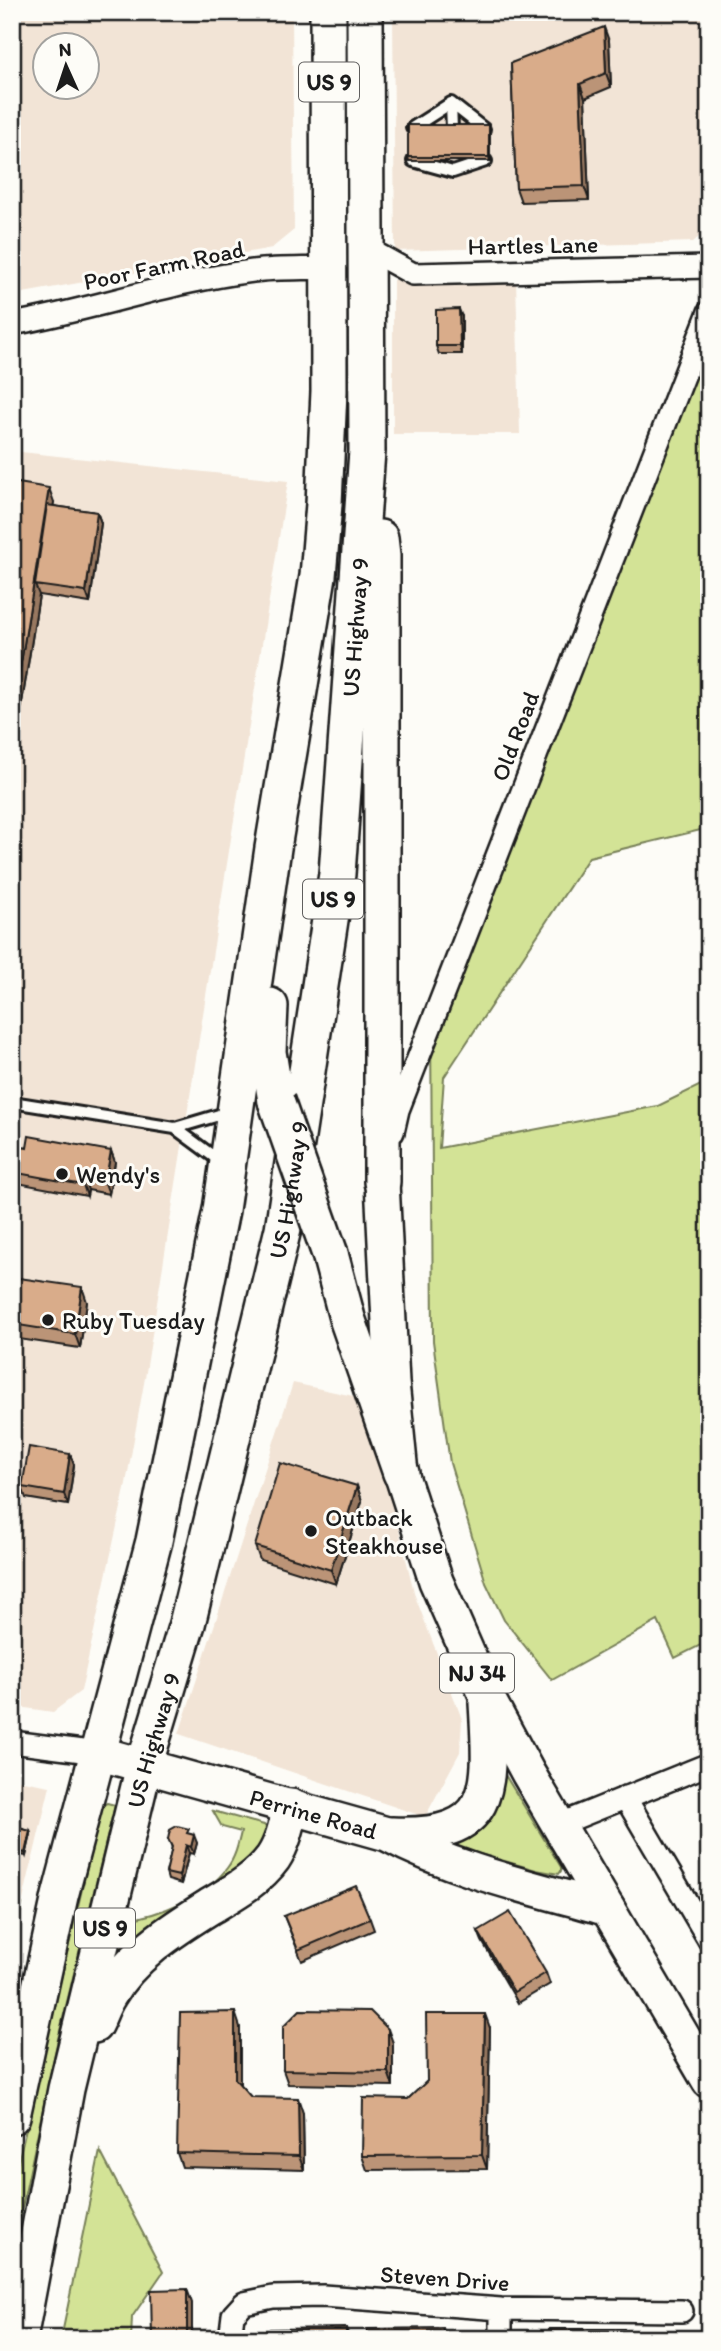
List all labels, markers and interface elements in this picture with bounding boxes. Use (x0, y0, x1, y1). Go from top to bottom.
north arrow (32, 32, 102, 102)
text: N (58, 38, 72, 61)
road number: US 9 (299, 62, 359, 102)
street label: Hartles Lane (467, 229, 599, 261)
street label: Poor Farm Road (81, 234, 247, 296)
street label: US Highway 9 (335, 557, 374, 698)
street label: Old Road (485, 687, 545, 785)
road number: US 9 (303, 879, 363, 918)
street label: US Highway 9 (262, 1119, 314, 1262)
place label: Wendy's (76, 1160, 160, 1189)
marker: Wendy's (54, 1166, 70, 1182)
place label: Ruby Tuesday (62, 1306, 205, 1335)
marker: Ruby Tuesday (40, 1312, 56, 1328)
place label: Outback Steakhouse (325, 1503, 443, 1560)
marker: Outback Steakhouse (303, 1523, 319, 1539)
road number: NJ 34 (440, 1654, 514, 1692)
street label: US Highway 9 (120, 1669, 186, 1811)
street label: Perrine Road (246, 1782, 381, 1845)
road number: US 9 (75, 1909, 135, 1948)
street label: Steven Drive (379, 2259, 511, 2297)

